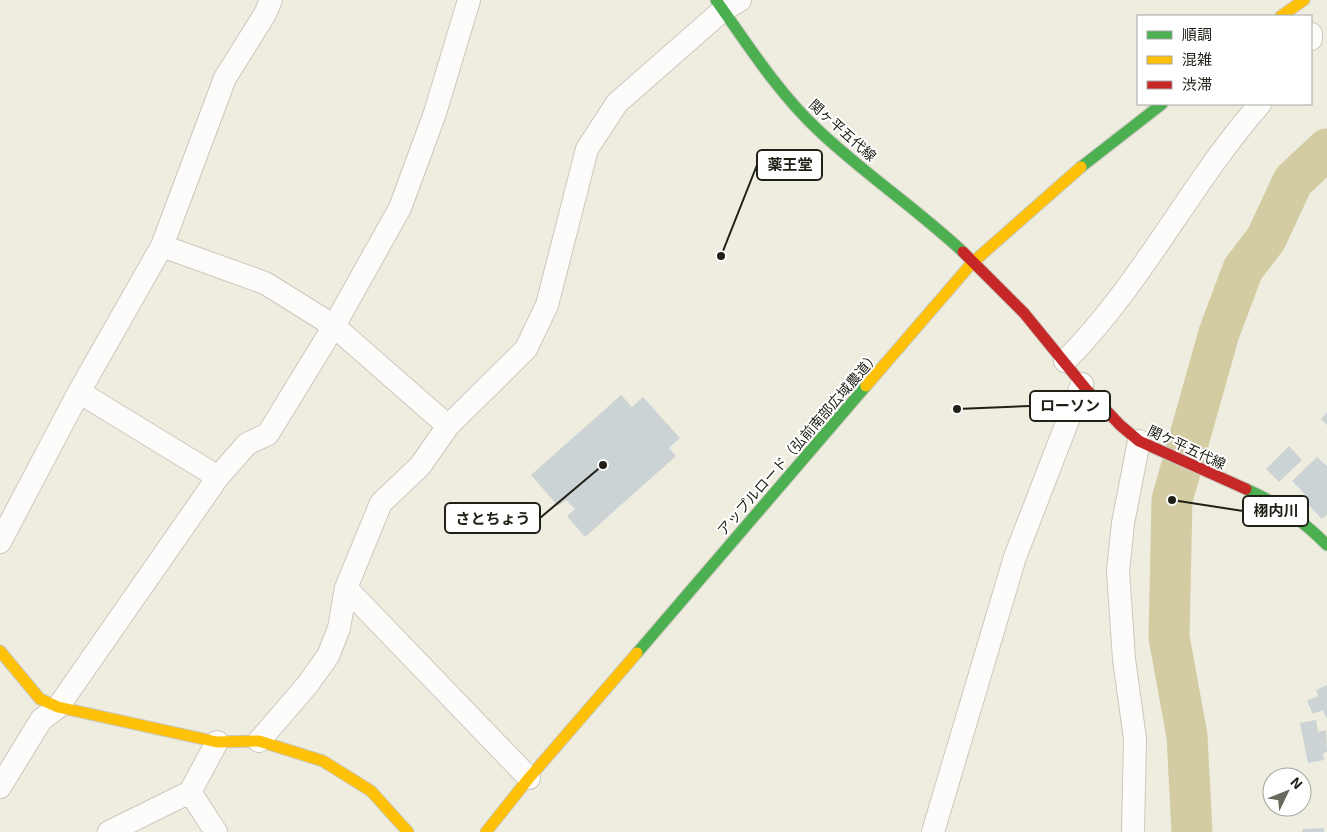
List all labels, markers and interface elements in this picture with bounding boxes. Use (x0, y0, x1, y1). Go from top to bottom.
legend (1137, 15, 1312, 105)
text: 順調 (1182, 25, 1212, 43)
text: 混雑 (1182, 50, 1212, 68)
text: 渋滞 (1182, 75, 1212, 93)
street label: 関ヶ平五代線 (806, 96, 880, 164)
callout: 薬王堂 (757, 150, 822, 180)
text: 薬王堂 (767, 155, 813, 173)
street label: アップルロード（弘前南部広域農道） (714, 348, 882, 538)
callout: ローソン (1030, 391, 1110, 421)
text: ローソン (1040, 396, 1100, 414)
street label: 関ケ平五代線 (1145, 422, 1229, 472)
callout: 栩内川 (1243, 496, 1308, 526)
text: 栩内川 (1253, 501, 1299, 519)
callout: さとちょう (445, 503, 540, 533)
text: さとちょう (455, 509, 531, 527)
north arrow (1262, 767, 1312, 817)
text: N (1287, 773, 1307, 792)

